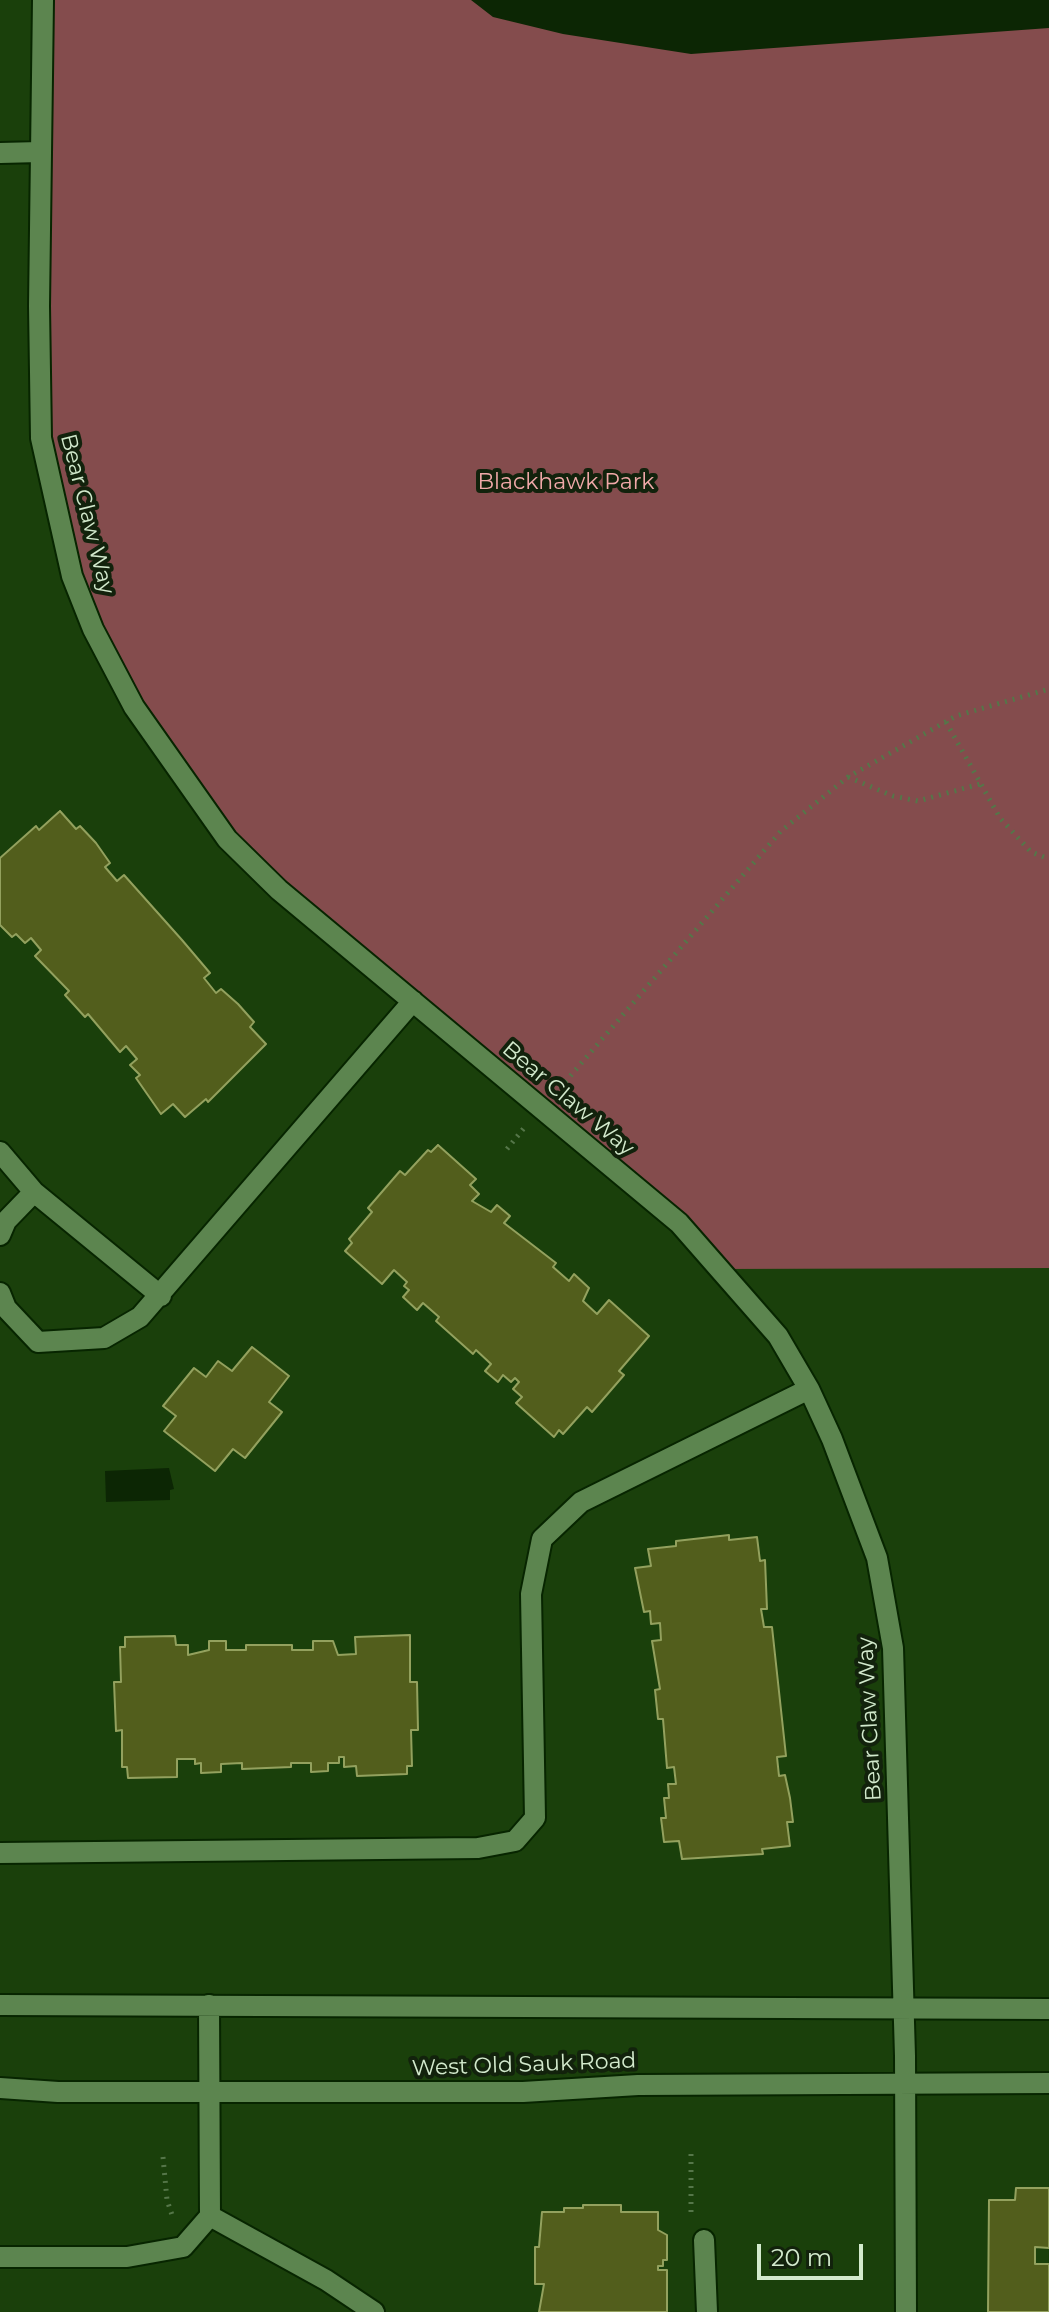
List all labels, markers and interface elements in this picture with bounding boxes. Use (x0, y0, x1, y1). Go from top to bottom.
street label: Bear Claw Way (54, 431, 120, 597)
park label: Blackhawk Park (477, 470, 655, 496)
street label: Bear Claw Way (497, 1036, 639, 1162)
street label: Bear Claw Way (853, 1636, 887, 1802)
street label: West Old Sauk Road (411, 2048, 637, 2082)
scale bar (761, 2228, 867, 2278)
text: 20 m (771, 2243, 832, 2272)

